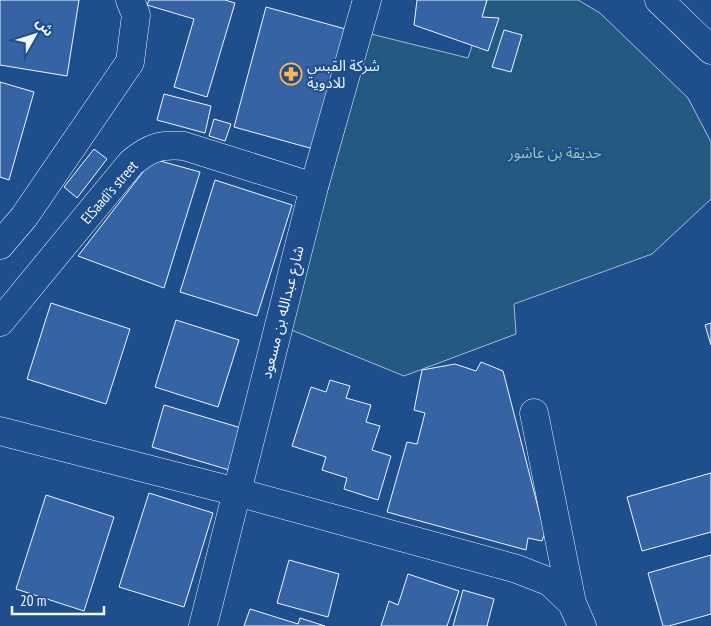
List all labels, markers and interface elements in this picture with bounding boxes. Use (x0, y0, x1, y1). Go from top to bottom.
north arrow (10, 10, 60, 60)
text: ش (32, 14, 58, 40)
place label: شركة القبس للادوية (307, 56, 380, 92)
pharmacy icon: شركة القبس للادوية (279, 62, 303, 86)
park label: حديقة بن عاشور (507, 143, 602, 162)
street label: ElSaadi’s street (76, 156, 142, 228)
street label: شارع عبدالله بن مسعود (256, 243, 311, 381)
scale bar (12, 584, 105, 616)
text: 20 m (20, 591, 46, 610)

